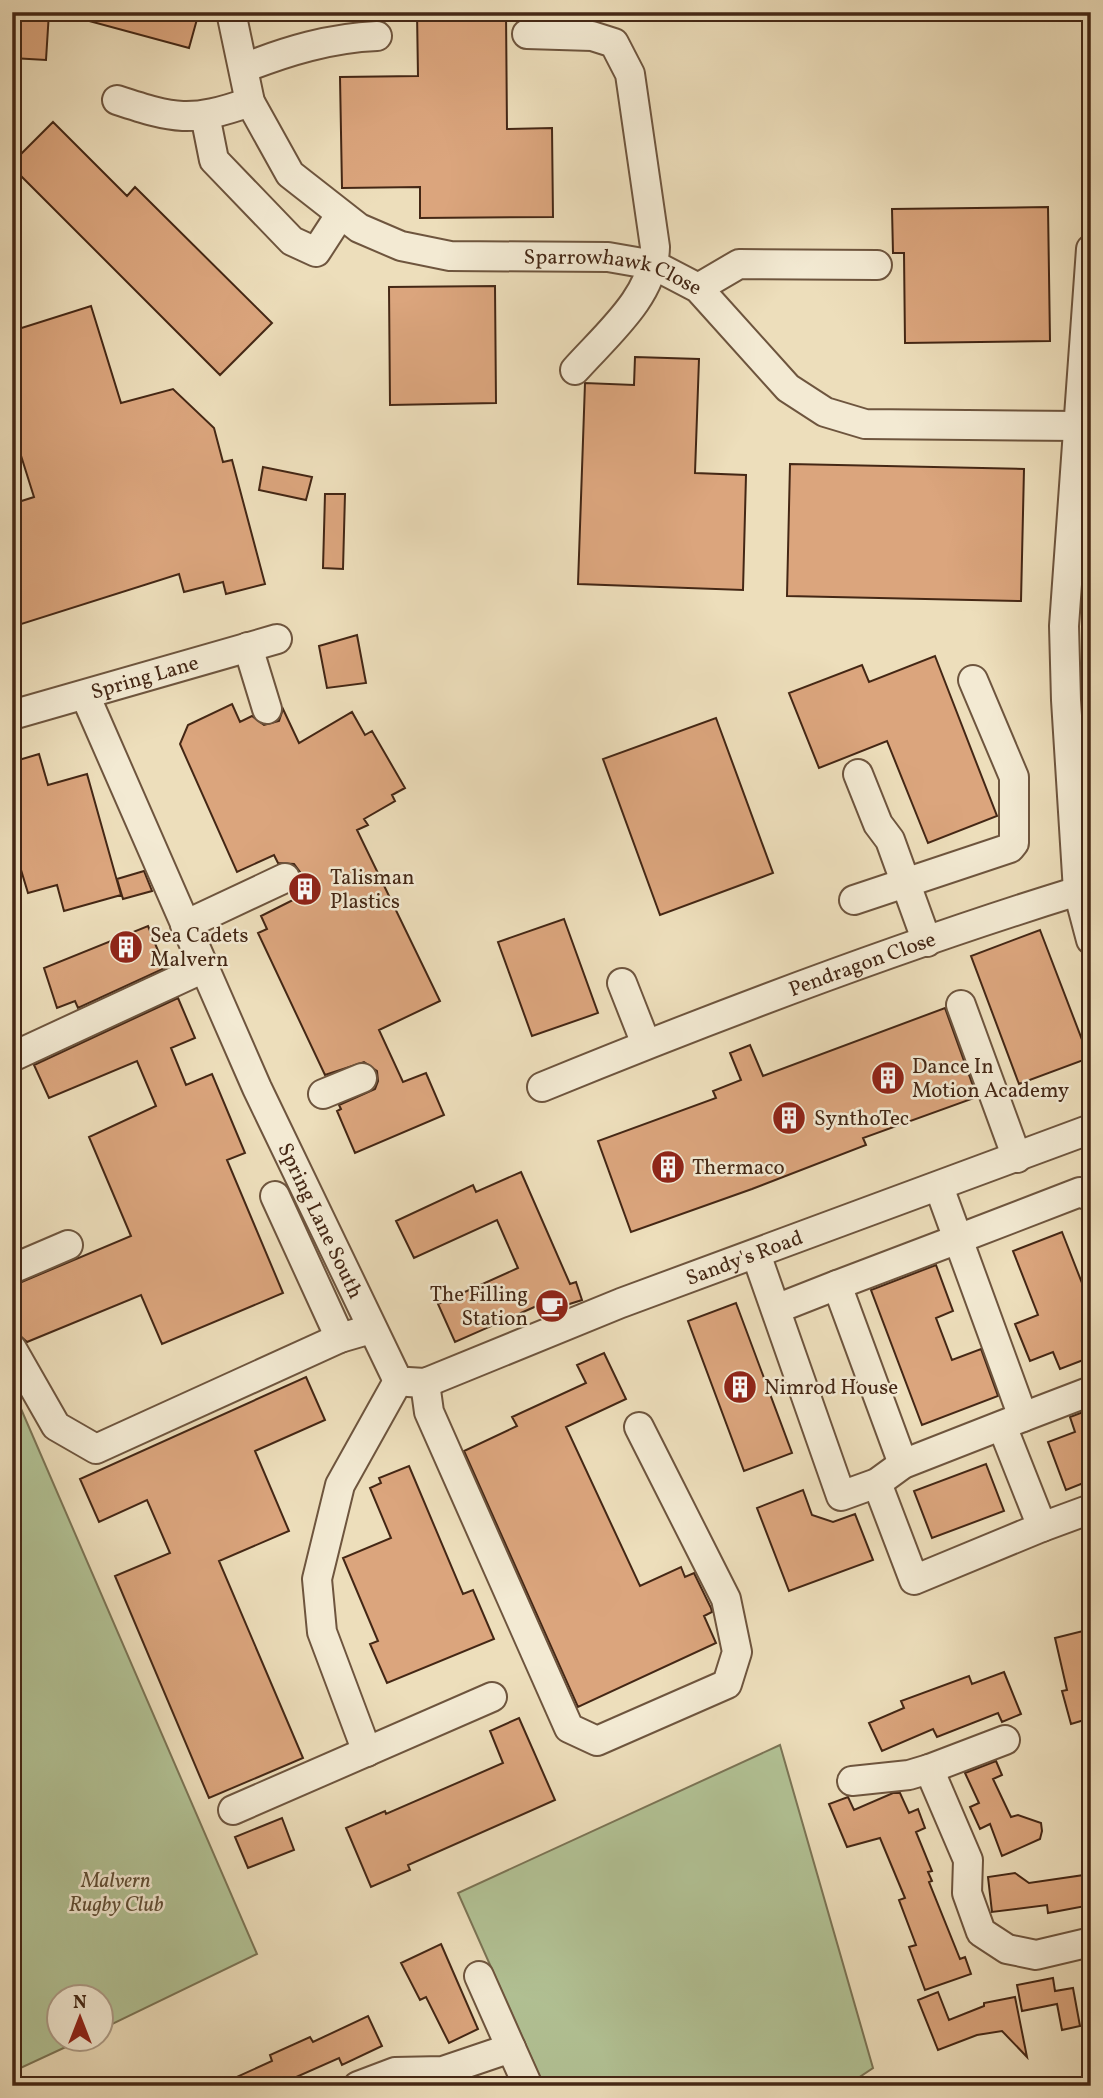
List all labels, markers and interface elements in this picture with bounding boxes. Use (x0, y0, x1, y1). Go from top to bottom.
street label: Sparrowhawk Close (524, 243, 706, 303)
street label: Spring Lane (88, 649, 202, 708)
place label: Talisman Plastics (330, 864, 415, 917)
building icon: Talisman Plastics (286, 870, 324, 908)
place label: Sea Cadets Malvern (150, 922, 249, 975)
street label: Pendragon Close (785, 926, 940, 1005)
building icon: Sea Cadets Malvern (107, 928, 145, 966)
place label: Dance In Motion Academy (912, 1053, 1070, 1106)
building icon: Dance In Motion Academy (869, 1059, 907, 1097)
building icon: SynthoTec (770, 1099, 808, 1137)
place label: SynthoTec (814, 1105, 909, 1134)
street label: Spring Lane South (270, 1138, 369, 1304)
building icon: Thermaco (649, 1148, 687, 1186)
place label: Thermaco (692, 1154, 785, 1183)
street label: Sandy's Road (682, 1224, 807, 1294)
place label: The Filling Station (430, 1281, 528, 1334)
cafe icon: The Filling Station (533, 1287, 571, 1325)
building icon: Nimrod House (721, 1368, 759, 1406)
place label: Nimrod House (764, 1374, 898, 1403)
park label: Malvern Rugby Club (69, 1867, 163, 1920)
north arrow (46, 1982, 116, 2052)
text: N (73, 1990, 87, 2016)

